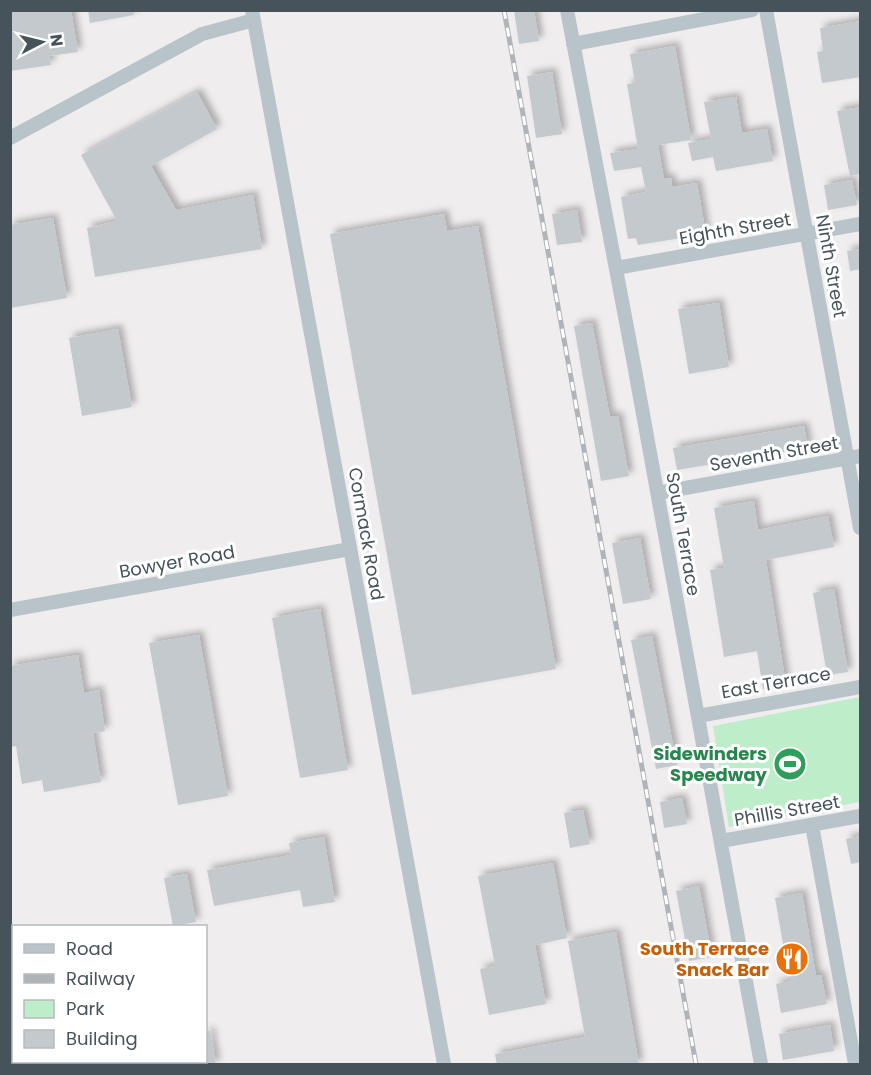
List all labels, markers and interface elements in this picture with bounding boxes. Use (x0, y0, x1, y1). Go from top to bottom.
north arrow (12, 12, 72, 72)
text: N (44, 33, 69, 48)
street label: Eighth Street (677, 206, 793, 251)
street label: Ninth Street (810, 212, 853, 319)
street label: Seventh Street (708, 430, 840, 477)
street label: Cormack Road (342, 465, 390, 602)
street label: South Terrace (660, 470, 707, 598)
street label: Bowyer Road (117, 539, 237, 584)
street label: East Terrace (719, 661, 833, 704)
place label: Sidewinders Speedway (653, 741, 768, 787)
sports icon: Sidewinders Speedway (772, 746, 808, 782)
street label: Phillis Street (732, 789, 842, 832)
legend (12, 925, 207, 1063)
text: Road (66, 936, 113, 961)
place label: South Terrace Snack Bar (640, 936, 769, 982)
restaurant icon: South Terrace Snack Bar (774, 941, 810, 977)
text: Railway (66, 966, 135, 991)
text: Park (66, 996, 105, 1021)
text: Building (66, 1026, 138, 1051)

